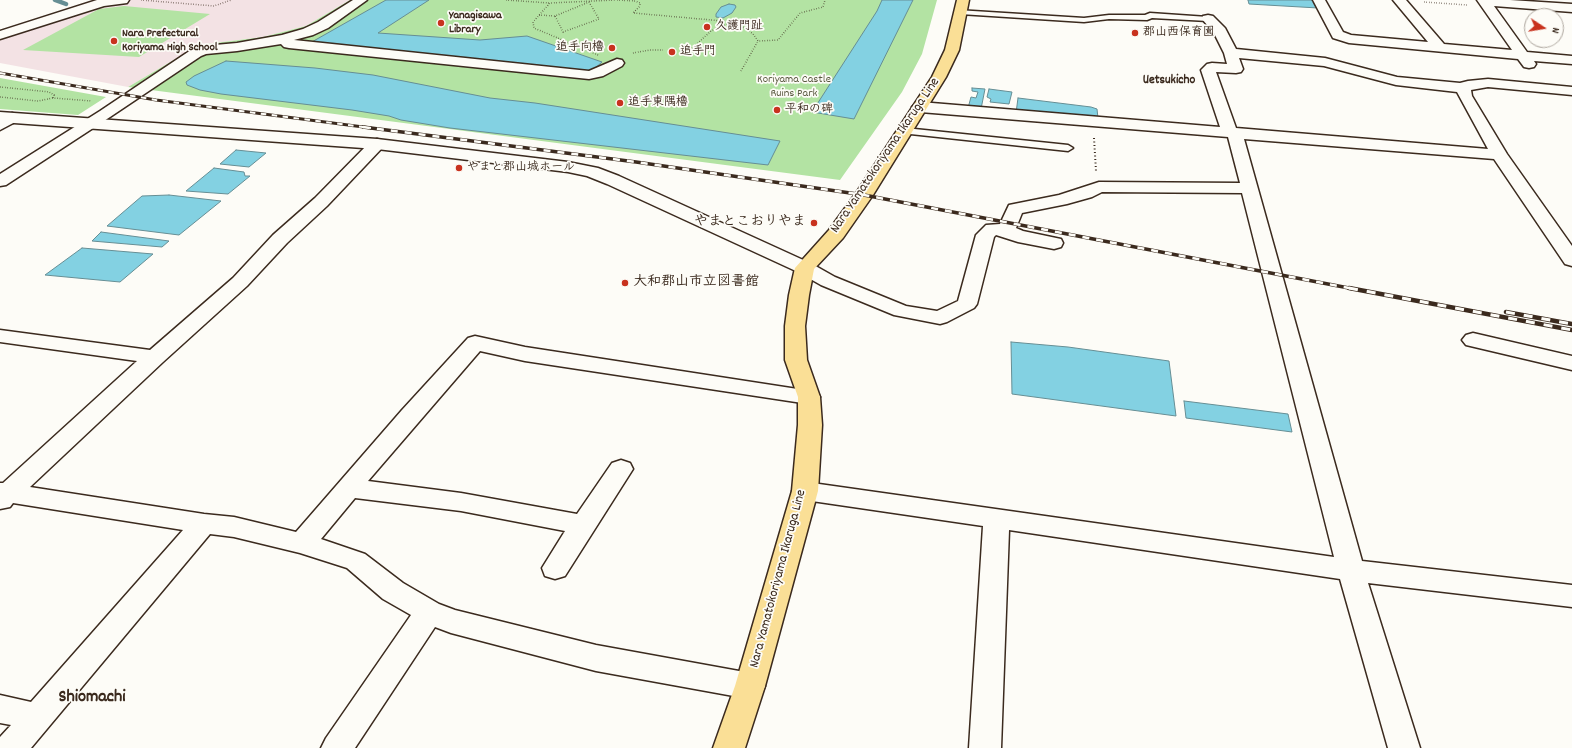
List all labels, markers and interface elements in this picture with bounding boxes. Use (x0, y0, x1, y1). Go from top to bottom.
north arrow (1524, 8, 1564, 48)
place label: Yanagisawa Library (449, 9, 502, 37)
marker: Yanagisawa Library (436, 18, 446, 28)
place label: 久護門趾 (715, 20, 763, 34)
marker: 久護門趾 (702, 22, 712, 32)
place label: 郡山西保育園 (1143, 26, 1215, 40)
text: N (1546, 26, 1563, 35)
place label: Nara Prefectural Koriyama High School (122, 27, 218, 55)
marker: 郡山西保育園 (1130, 28, 1140, 38)
marker: Nara Prefectural Koriyama High School (109, 36, 119, 46)
place label: 追手向櫓 (556, 41, 604, 55)
marker: 追手向櫓 (607, 43, 617, 53)
place label: 追手門 (680, 45, 716, 59)
marker: 追手門 (667, 47, 677, 57)
park label: Koriyama Castle Ruins Park (757, 73, 831, 101)
district label: Uetsukicho (1143, 73, 1195, 89)
street label: Nara Yamatokoriyama Ikaruga Line (828, 75, 944, 237)
place label: 追手東隅櫓 (628, 96, 688, 110)
marker: 追手東隅櫓 (615, 98, 625, 108)
place label: 平和の碑 (785, 103, 833, 117)
marker: 平和の碑 (772, 105, 782, 115)
place label: やまと郡山城ホール (467, 161, 575, 175)
marker: やまと郡山城ホール (454, 163, 464, 173)
place label: やまとこおりやま (694, 215, 806, 231)
marker: やまとこおりやま (809, 218, 819, 228)
place label: 大和郡山市立図書館 (633, 275, 759, 291)
marker: 大和郡山市立図書館 (620, 278, 630, 288)
street label: Nara Yamatokoriyama Ikaruga Line (747, 488, 811, 670)
district label: Shiomachi (58, 688, 126, 710)

